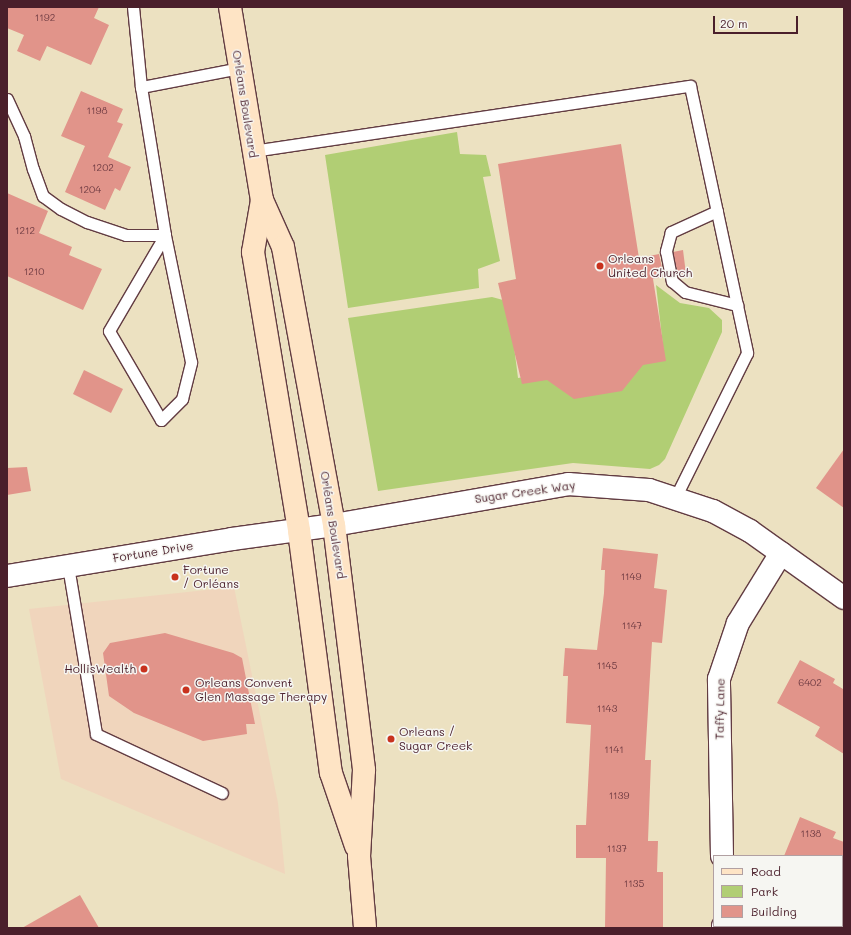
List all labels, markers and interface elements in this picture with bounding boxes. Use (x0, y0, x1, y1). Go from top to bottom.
scale bar (715, 8, 800, 34)
house number: 1192 (35, 12, 55, 24)
text: 20 m (720, 15, 748, 31)
street label: Orléans Boulevard (229, 49, 261, 159)
house number: 1198 (87, 105, 107, 117)
house number: 1202 (92, 162, 114, 174)
house number: 1204 (79, 184, 101, 196)
house number: 1212 (15, 225, 35, 237)
place label: Orleans United Church (608, 252, 692, 280)
marker: Orleans United Church (595, 261, 605, 271)
house number: 1210 (24, 266, 44, 278)
street label: Orléans Boulevard (317, 470, 349, 580)
street label: Sugar Creek Way (474, 478, 576, 506)
street label: Fortune Drive (112, 539, 194, 565)
place label: Fortune / Orléans (183, 563, 239, 591)
house number: 1149 (621, 571, 641, 583)
marker: Fortune / Orléans (170, 572, 180, 582)
house number: 1147 (622, 620, 642, 632)
house number: 1145 (597, 660, 617, 672)
place label: HollisWealth (64, 662, 136, 676)
marker: HollisWealth (139, 664, 149, 674)
place label: Orleans Convent Glen Massage Therapy (195, 676, 327, 704)
house number: 6402 (798, 677, 822, 689)
street label: Taffy Lane (712, 678, 728, 740)
marker: Orleans Convent Glen Massage Therapy (180, 684, 192, 696)
house number: 1143 (597, 703, 617, 715)
place label: Orleans / Sugar Creek (399, 725, 472, 753)
marker: Orleans / Sugar Creek (386, 734, 396, 744)
house number: 1141 (604, 744, 624, 756)
house number: 1139 (609, 790, 629, 802)
house number: 1138 (801, 828, 821, 840)
house number: 1137 (607, 843, 627, 855)
legend (713, 855, 843, 927)
text: Road (751, 863, 781, 879)
house number: 1135 (624, 878, 644, 890)
text: Park (751, 883, 778, 899)
text: Building (751, 903, 797, 919)

